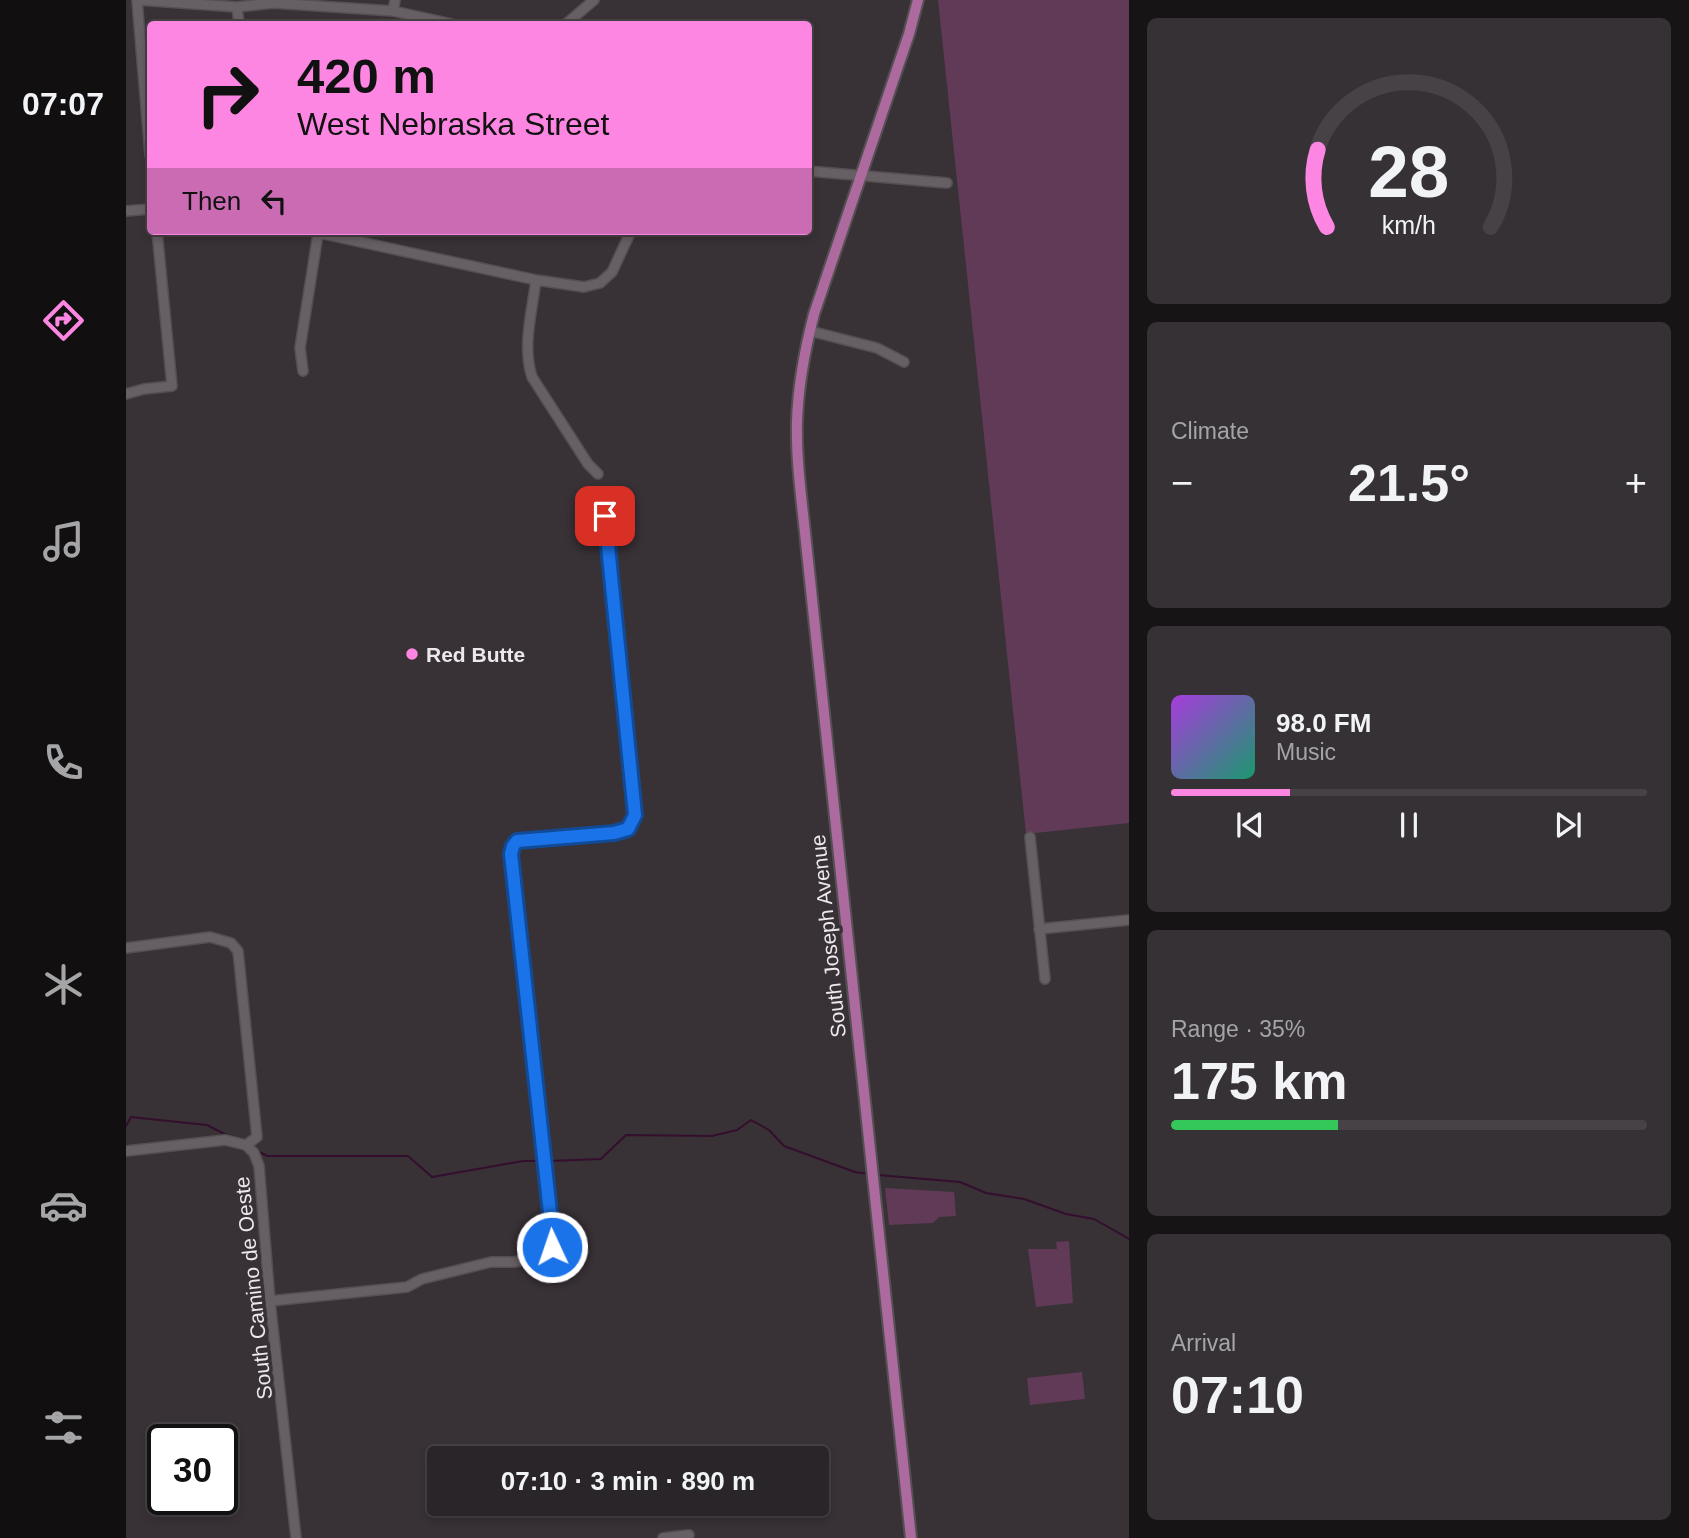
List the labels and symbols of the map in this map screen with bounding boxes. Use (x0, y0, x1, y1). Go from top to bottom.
pin (575, 486, 635, 546)
place label: Red Butte (426, 643, 525, 666)
marker: Red Butte (404, 646, 420, 662)
street label: South Joseph Avenue (806, 833, 850, 1039)
street label: South Camino de Oeste (230, 1175, 276, 1401)
position arrow (515, 1210, 589, 1284)
speed limit sign: 30 (147, 1424, 238, 1515)

